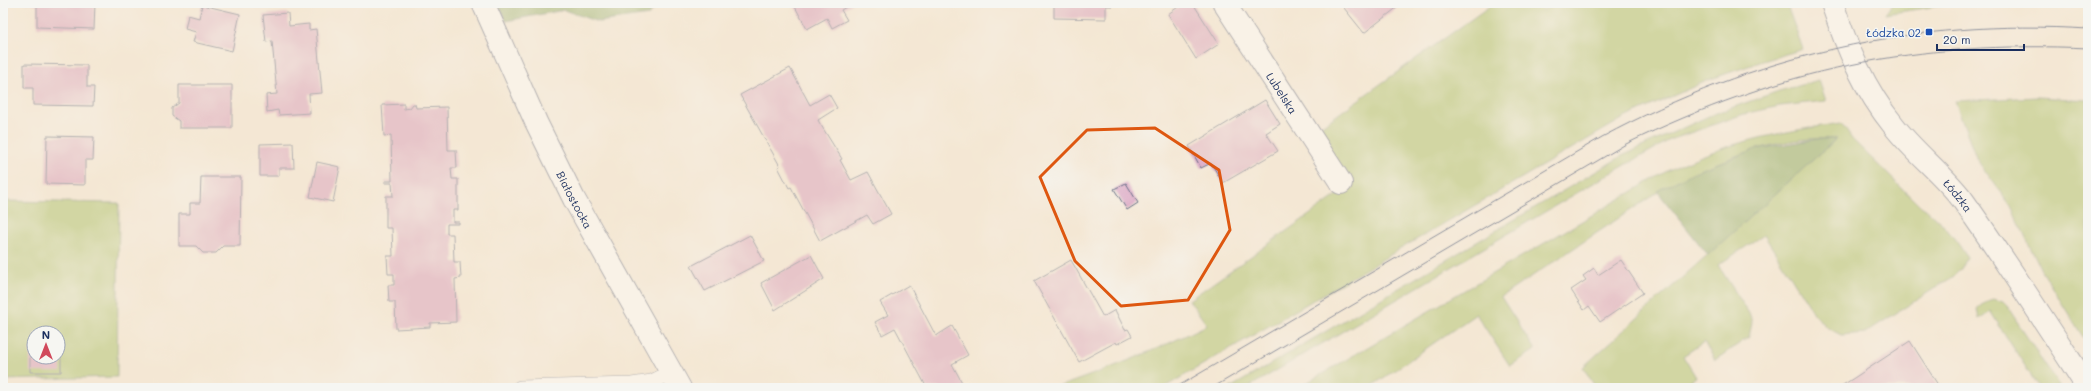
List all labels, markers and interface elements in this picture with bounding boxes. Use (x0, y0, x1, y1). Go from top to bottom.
place label: Łódzka 02 (1866, 25, 1921, 40)
scale bar (1937, 26, 2024, 52)
marker: Łódzka 02 (1924, 27, 1934, 37)
text: 20 m (1943, 31, 1971, 47)
street label: Lubelska (1263, 69, 1301, 116)
street label: Białostocka (554, 168, 596, 231)
street label: Łódzka (1941, 175, 1976, 215)
north arrow (26, 325, 66, 365)
text: N (42, 327, 50, 342)

